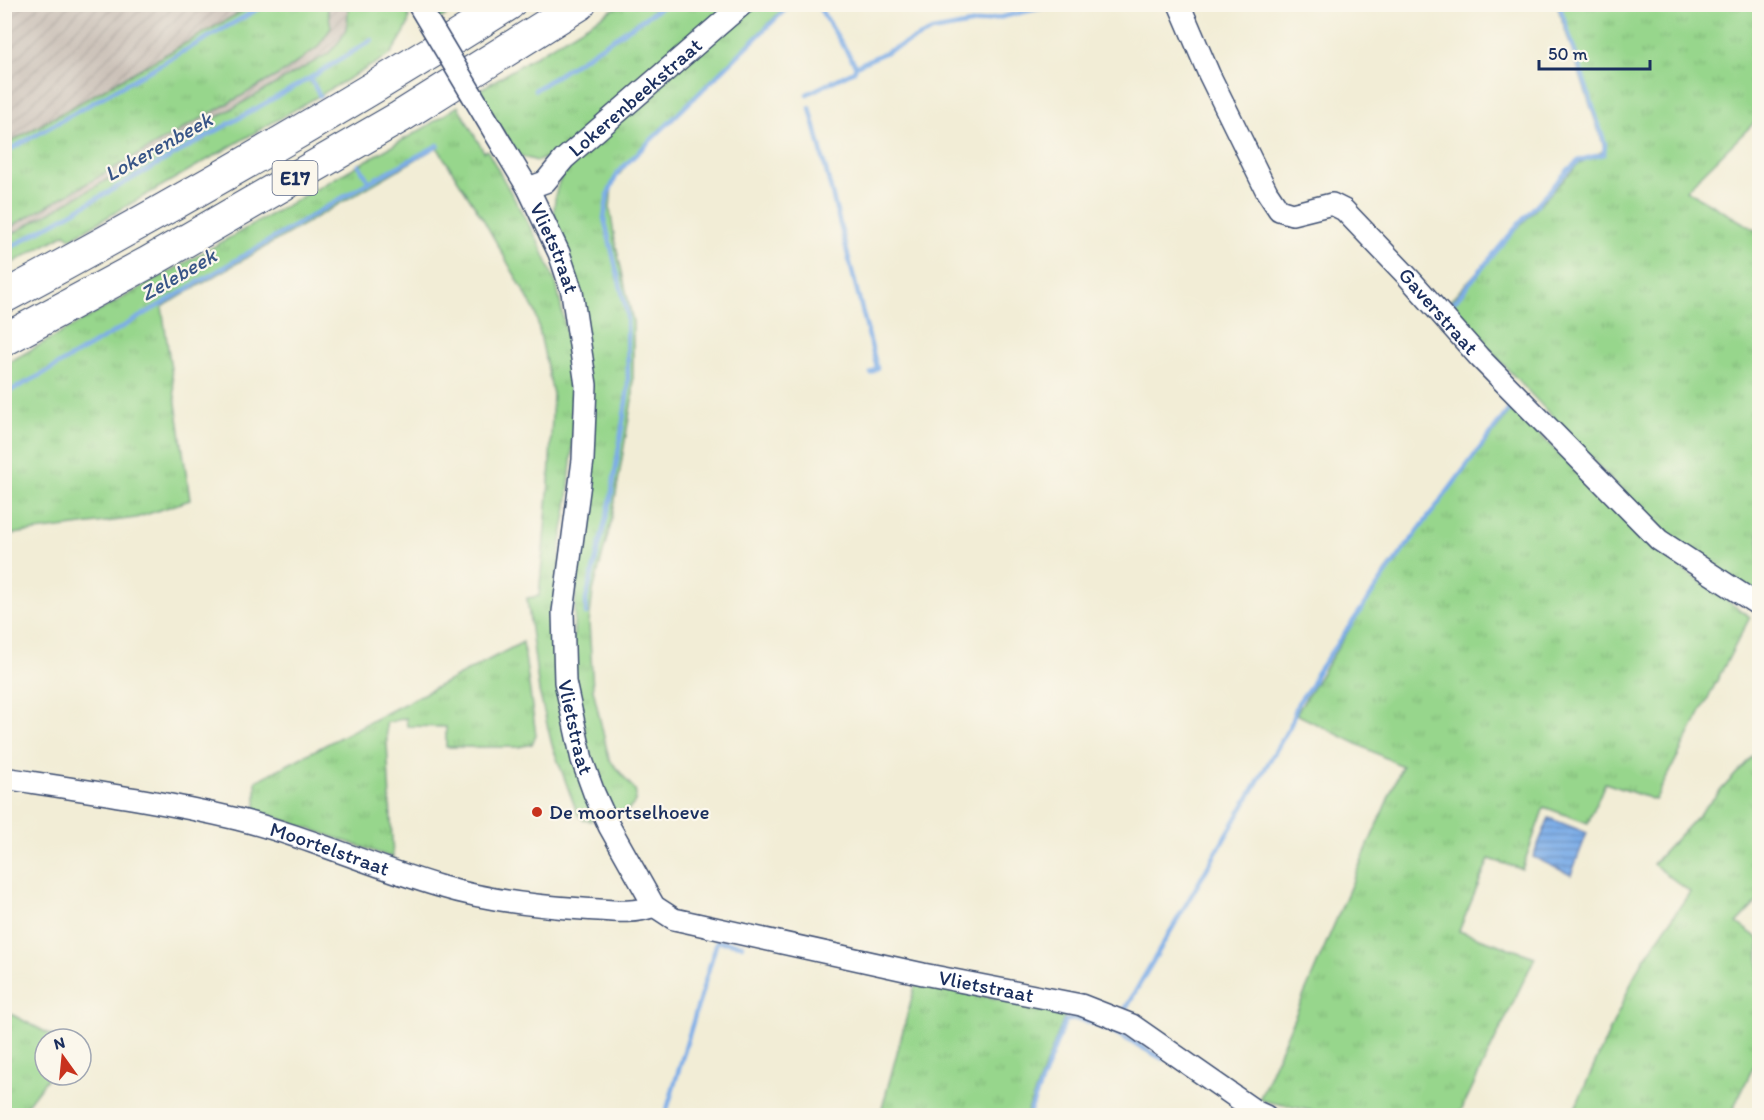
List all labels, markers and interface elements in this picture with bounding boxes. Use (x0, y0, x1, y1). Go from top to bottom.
street label: Lokerenbeekstraat (563, 32, 707, 162)
scale bar (1539, 33, 1650, 71)
text: 50 m (1548, 43, 1588, 65)
water label: Lokerenbeek (100, 105, 218, 187)
road number: E17 (272, 161, 318, 195)
street label: Vlietstraat (525, 198, 585, 297)
water label: Zelebeek (135, 241, 223, 307)
street label: Gaverstraat (1394, 262, 1484, 360)
street label: Vlietstraat (553, 677, 599, 778)
place label: De moortselhoeve (549, 799, 709, 824)
marker: De moortselhoeve (530, 805, 544, 819)
street label: Moortelstraat (267, 816, 393, 881)
street label: Vlietstraat (936, 964, 1036, 1007)
north arrow (33, 1027, 93, 1087)
text: N (52, 1032, 67, 1054)

